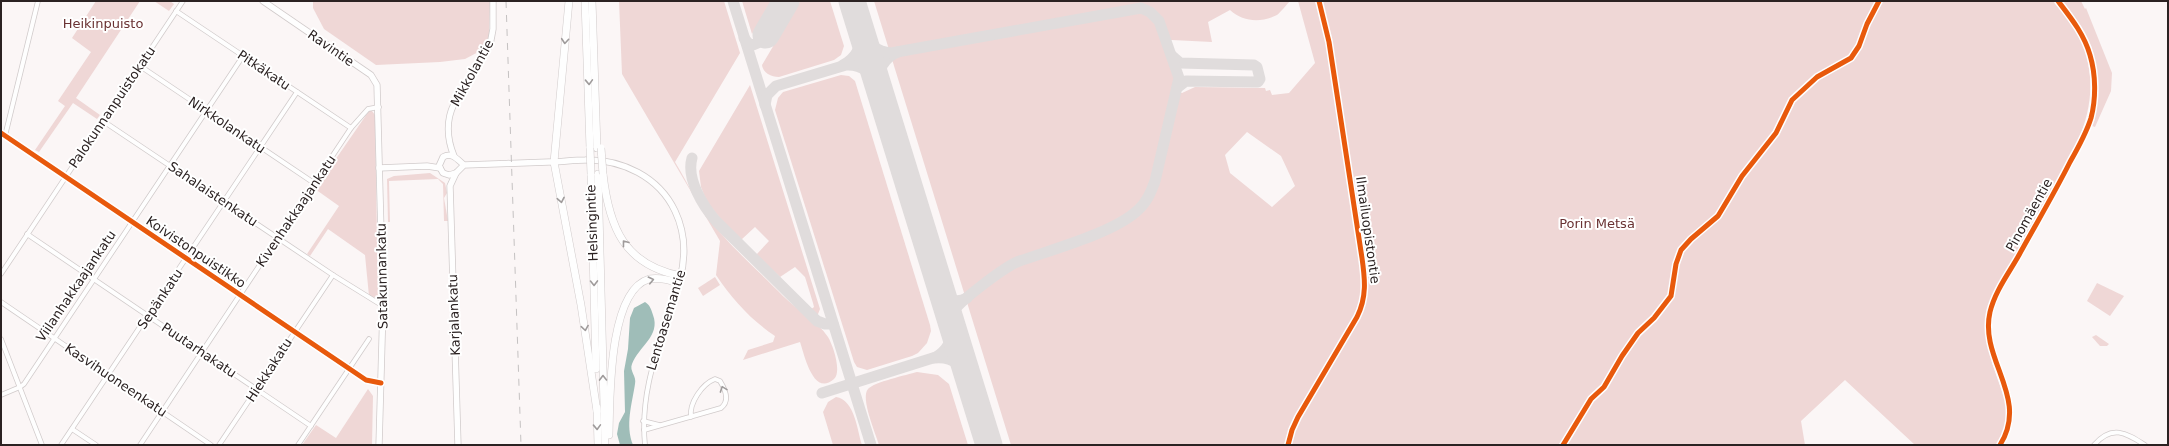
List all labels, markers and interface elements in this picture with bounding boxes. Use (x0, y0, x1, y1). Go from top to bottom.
park label: Heikinpuisto (63, 16, 143, 31)
street label: Ravintie (305, 27, 357, 69)
street label: Mikkolantie (448, 37, 496, 109)
one-way arrow (561, 38, 570, 44)
street label: Palokunnanpuistokatu (66, 43, 158, 171)
street label: Pitkäkatu (235, 47, 293, 93)
one-way arrow (584, 79, 593, 85)
street label: Nirkkolankatu (186, 94, 268, 156)
street label: Kivenhakkaajankatu (253, 152, 339, 270)
street label: Sahalaistenkatu (166, 159, 260, 229)
street label: Ilmailuopistontie (1353, 175, 1383, 285)
street label: Pinomäentie (2003, 176, 2055, 254)
street label: Helsingintie (583, 184, 601, 262)
one-way arrow (557, 197, 565, 203)
street label: Koivistonpuistikko (143, 213, 249, 291)
park label: Porin Metsä (1559, 216, 1635, 231)
street label: Satakunnankatu (374, 223, 390, 329)
street label: Viilanhakkaajankatu (33, 227, 119, 345)
one-way arrow (623, 241, 630, 248)
street label: Sepänkatu (134, 266, 186, 332)
street label: Lentoasemantie (644, 268, 688, 372)
street label: Karjalankatu (445, 274, 463, 356)
one-way arrow (647, 277, 654, 285)
one-way arrow (590, 280, 598, 286)
street label: Puutarhakatu (159, 319, 239, 381)
one-way arrow (580, 325, 589, 331)
street label: Hiekkakatu (243, 335, 295, 405)
street label: Kasvihuoneenkatu (62, 340, 170, 420)
one-way arrow (599, 375, 607, 381)
one-way arrow (720, 386, 728, 393)
one-way arrow (593, 424, 602, 430)

